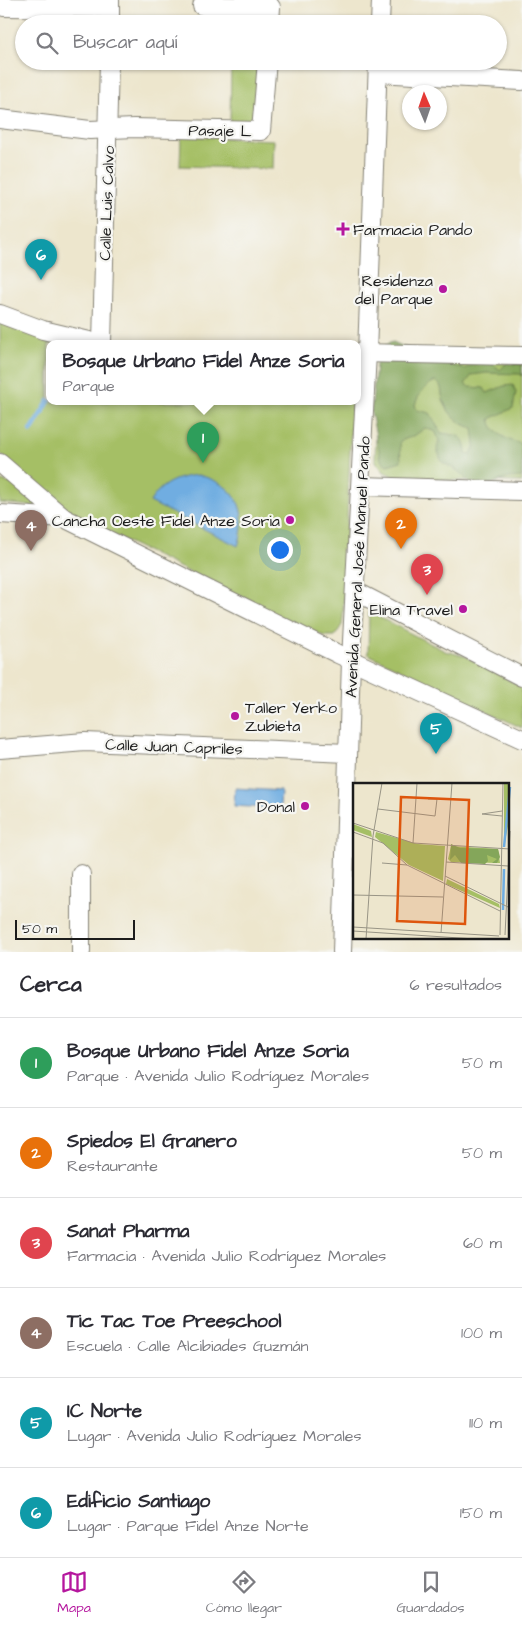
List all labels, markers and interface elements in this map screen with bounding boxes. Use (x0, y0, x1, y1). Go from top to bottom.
search box (15, 15, 507, 70)
icon: search (33, 29, 61, 57)
text: Buscar aquí (73, 29, 177, 56)
north arrow (402, 85, 447, 130)
street label: Pasaje L (188, 119, 252, 143)
street label: Calle Luis Calvo (94, 145, 120, 261)
place label: Farmacia Pando (353, 219, 472, 241)
marker: Farmacia Pando (337, 223, 349, 235)
pin: 6 (25, 239, 57, 280)
place label: Residenza del Parque (355, 270, 433, 310)
marker: Residenza del Parque (437, 283, 449, 295)
popup (46, 340, 361, 405)
text: Bosque Urbano Fidel Anze Soria (63, 348, 344, 375)
text: Parque (63, 375, 115, 397)
pin: 1 (187, 422, 219, 463)
street label: Avenida General José Manuel Pando (340, 436, 376, 698)
pin: 2 (385, 508, 417, 549)
pin: 4 (15, 510, 47, 551)
place label: Cancha Oeste Fidel Anze Soria (52, 510, 280, 532)
marker: Cancha Oeste Fidel Anze Soria (284, 514, 296, 526)
your location (267, 537, 293, 563)
pin: 3 (411, 554, 443, 595)
place label: Elina Travel (370, 599, 453, 621)
marker: Elina Travel (457, 603, 469, 615)
place label: Taller Yerko Zubieta (245, 697, 337, 737)
marker: Taller Yerko Zubieta (229, 710, 241, 722)
pin: 5 (420, 713, 452, 754)
street label: Calle Juan Capriles (105, 734, 243, 760)
inset map (353, 783, 510, 939)
place label: Donal (257, 796, 295, 818)
marker: Donal (299, 800, 311, 812)
scale bar (15, 917, 135, 940)
text: 50 m (22, 919, 57, 939)
text: Cerca (20, 970, 82, 999)
text: 6 resultados (410, 974, 502, 996)
text: Bosque Urbano Fidel Anze Soria (67, 1038, 349, 1065)
text: 1 (35, 1052, 37, 1074)
text: 50 m (462, 1052, 502, 1074)
text: Parque · Avenida Julio Rodríguez Morales (67, 1065, 369, 1087)
text: Spiedos El Granero (67, 1128, 237, 1155)
text: 2 (31, 1142, 41, 1164)
text: 50 m (462, 1142, 502, 1164)
text: Restaurante (67, 1155, 158, 1177)
text: Sanat Pharma (67, 1218, 189, 1245)
text: 3 (32, 1232, 40, 1254)
text: 60 m (463, 1232, 502, 1254)
text: Farmacia · Avenida Julio Rodríguez Morales (67, 1245, 386, 1267)
text: Tic Tac Toe Preeschool (67, 1308, 281, 1335)
text: 4 (31, 1322, 41, 1344)
text: 100 m (461, 1322, 502, 1344)
text: Escuela · Calle Alcibiades Guzmán (67, 1335, 309, 1357)
text: IC Norte (67, 1398, 142, 1425)
text: 5 (30, 1412, 42, 1434)
text: 110 m (469, 1412, 502, 1434)
text: Lugar · Avenida Julio Rodríguez Morales (67, 1425, 361, 1447)
text: Edificio Santiago (67, 1488, 210, 1515)
text: 6 (31, 1502, 41, 1524)
text: 150 m (460, 1502, 502, 1524)
text: Lugar · Parque Fidel Anze Norte (67, 1515, 309, 1537)
tab: Mapa (57, 1568, 91, 1618)
tab: Cómo llegar (206, 1568, 282, 1618)
tab: Guardados (397, 1568, 465, 1618)

